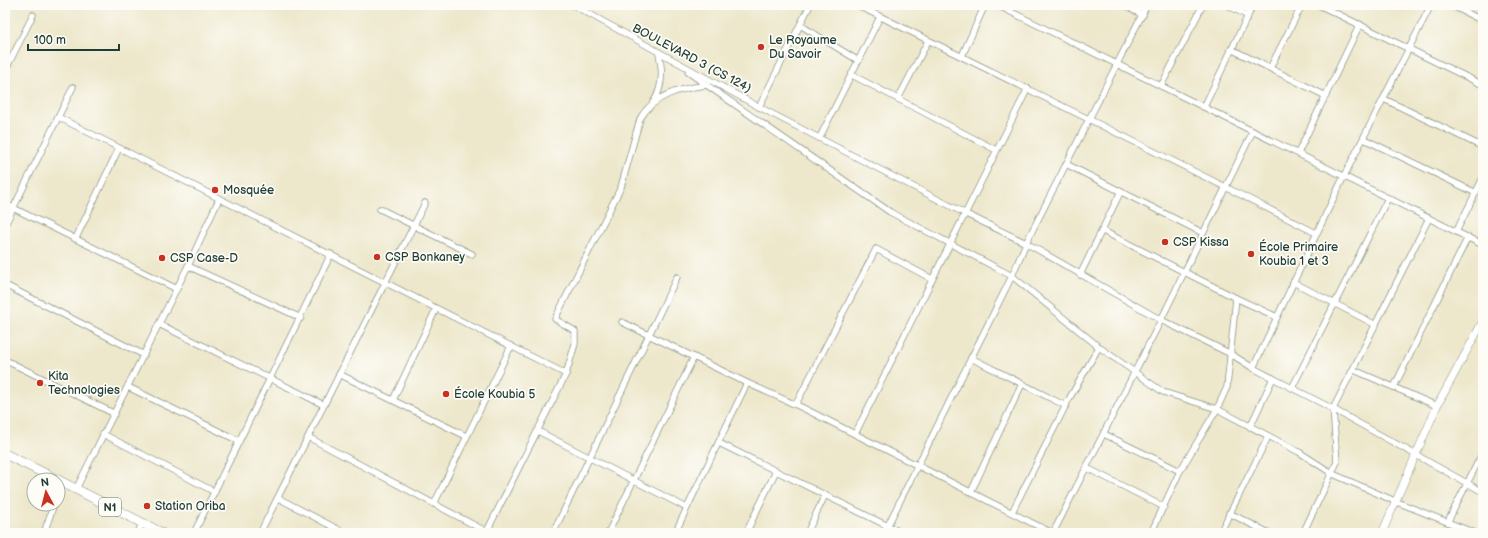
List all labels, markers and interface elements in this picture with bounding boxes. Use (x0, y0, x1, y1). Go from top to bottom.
street label: BOULEVARD 3 (CS 124) (630, 21, 754, 96)
scale bar (28, 26, 119, 52)
text: 100 m (34, 33, 66, 48)
place label: Le Royaume Du Savoir (769, 33, 837, 62)
marker: Le Royaume Du Savoir (756, 42, 766, 52)
place label: Mosquée (223, 183, 274, 198)
marker: Mosquée (210, 185, 220, 195)
place label: CSP Kissa (1173, 235, 1229, 250)
marker: CSP Kissa (1160, 237, 1170, 247)
place label: École Primaire Koubia 1 et 3 (1259, 239, 1338, 269)
marker: École Primaire Koubia 1 et 3 (1246, 249, 1256, 259)
place label: CSP Bonkaney (385, 250, 466, 265)
place label: CSP Case-D (170, 251, 238, 266)
marker: CSP Bonkaney (372, 252, 382, 262)
marker: CSP Case-D (157, 253, 167, 263)
place label: Kita Technologies (48, 369, 120, 398)
marker: Kita Technologies (35, 378, 45, 388)
place label: École Koubia 5 (454, 386, 535, 402)
marker: École Koubia 5 (441, 389, 451, 399)
north arrow (26, 472, 66, 512)
text: N (40, 476, 50, 490)
road number: N1 (99, 498, 121, 516)
place label: Station Oriba (155, 499, 226, 514)
marker: Station Oriba (142, 501, 152, 511)

